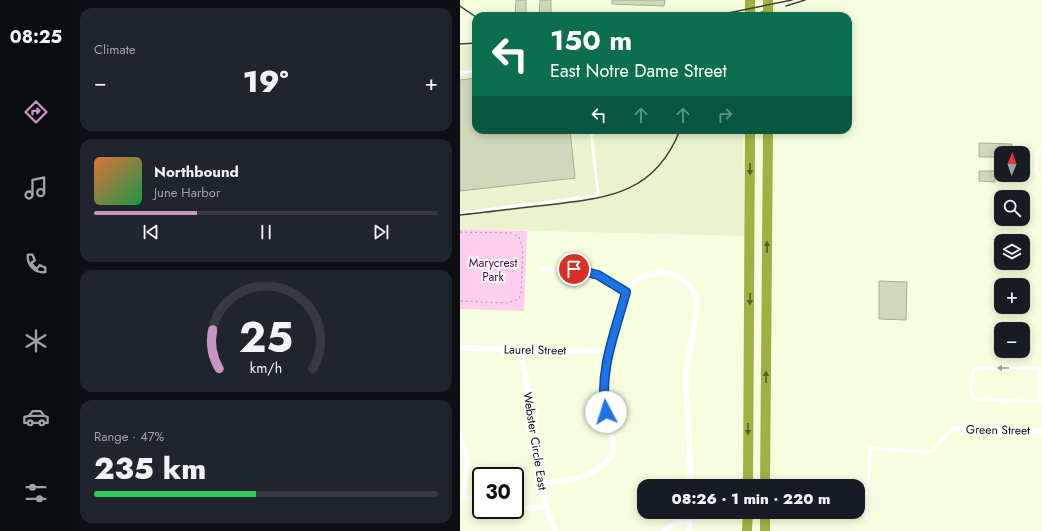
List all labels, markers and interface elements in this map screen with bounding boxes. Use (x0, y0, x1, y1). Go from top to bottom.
text: 150 m (550, 20, 632, 61)
text: 08:25 (10, 24, 62, 50)
icon: left (484, 28, 536, 80)
text: Climate (94, 40, 135, 59)
text: East Notre Dame Street (550, 58, 727, 84)
text: 19° (243, 60, 289, 103)
text: − (94, 66, 107, 98)
text: + (424, 66, 438, 98)
icon: directions (22, 98, 50, 126)
icon: left (588, 104, 610, 126)
icon: ahead (630, 104, 652, 126)
icon: ahead (672, 104, 694, 126)
icon: right (714, 104, 736, 126)
north arrow (994, 146, 1030, 182)
map controls (994, 146, 1030, 358)
text: Northbound (154, 161, 239, 183)
one-way arrow (747, 163, 753, 176)
icon: music (22, 174, 50, 202)
text: June Harbor (154, 183, 220, 202)
button: search (994, 190, 1030, 226)
icon: previous (140, 221, 162, 243)
icon: pause (255, 221, 277, 243)
icon: next (370, 221, 392, 243)
button: layers (994, 234, 1030, 270)
one-way arrow (764, 240, 770, 253)
icon: phone (22, 250, 50, 278)
pin (557, 252, 591, 286)
park label: Marycrest Park (469, 254, 517, 286)
icon: arrive (563, 258, 585, 280)
button: + (994, 278, 1030, 314)
one-way arrow (746, 293, 753, 305)
text: 25 (239, 307, 293, 368)
button: − (994, 322, 1030, 358)
icon: climate (22, 327, 50, 355)
street label: Laurel Street (504, 340, 567, 360)
text: km/h (250, 357, 282, 377)
one-way arrow (996, 365, 1009, 371)
one-way arrow (763, 370, 769, 383)
street label: Webster Circle East (518, 391, 552, 492)
position arrow (585, 391, 627, 433)
icon: car (22, 403, 50, 431)
street label: Green Street (966, 420, 1030, 440)
one-way arrow (745, 423, 751, 436)
text: Range · 47% (94, 427, 164, 446)
text: 235 km (94, 447, 206, 490)
speed limit sign: 30 (472, 467, 524, 519)
icon: filters (22, 479, 50, 507)
text: 08:26 · 1 min · 220 m (671, 488, 831, 510)

